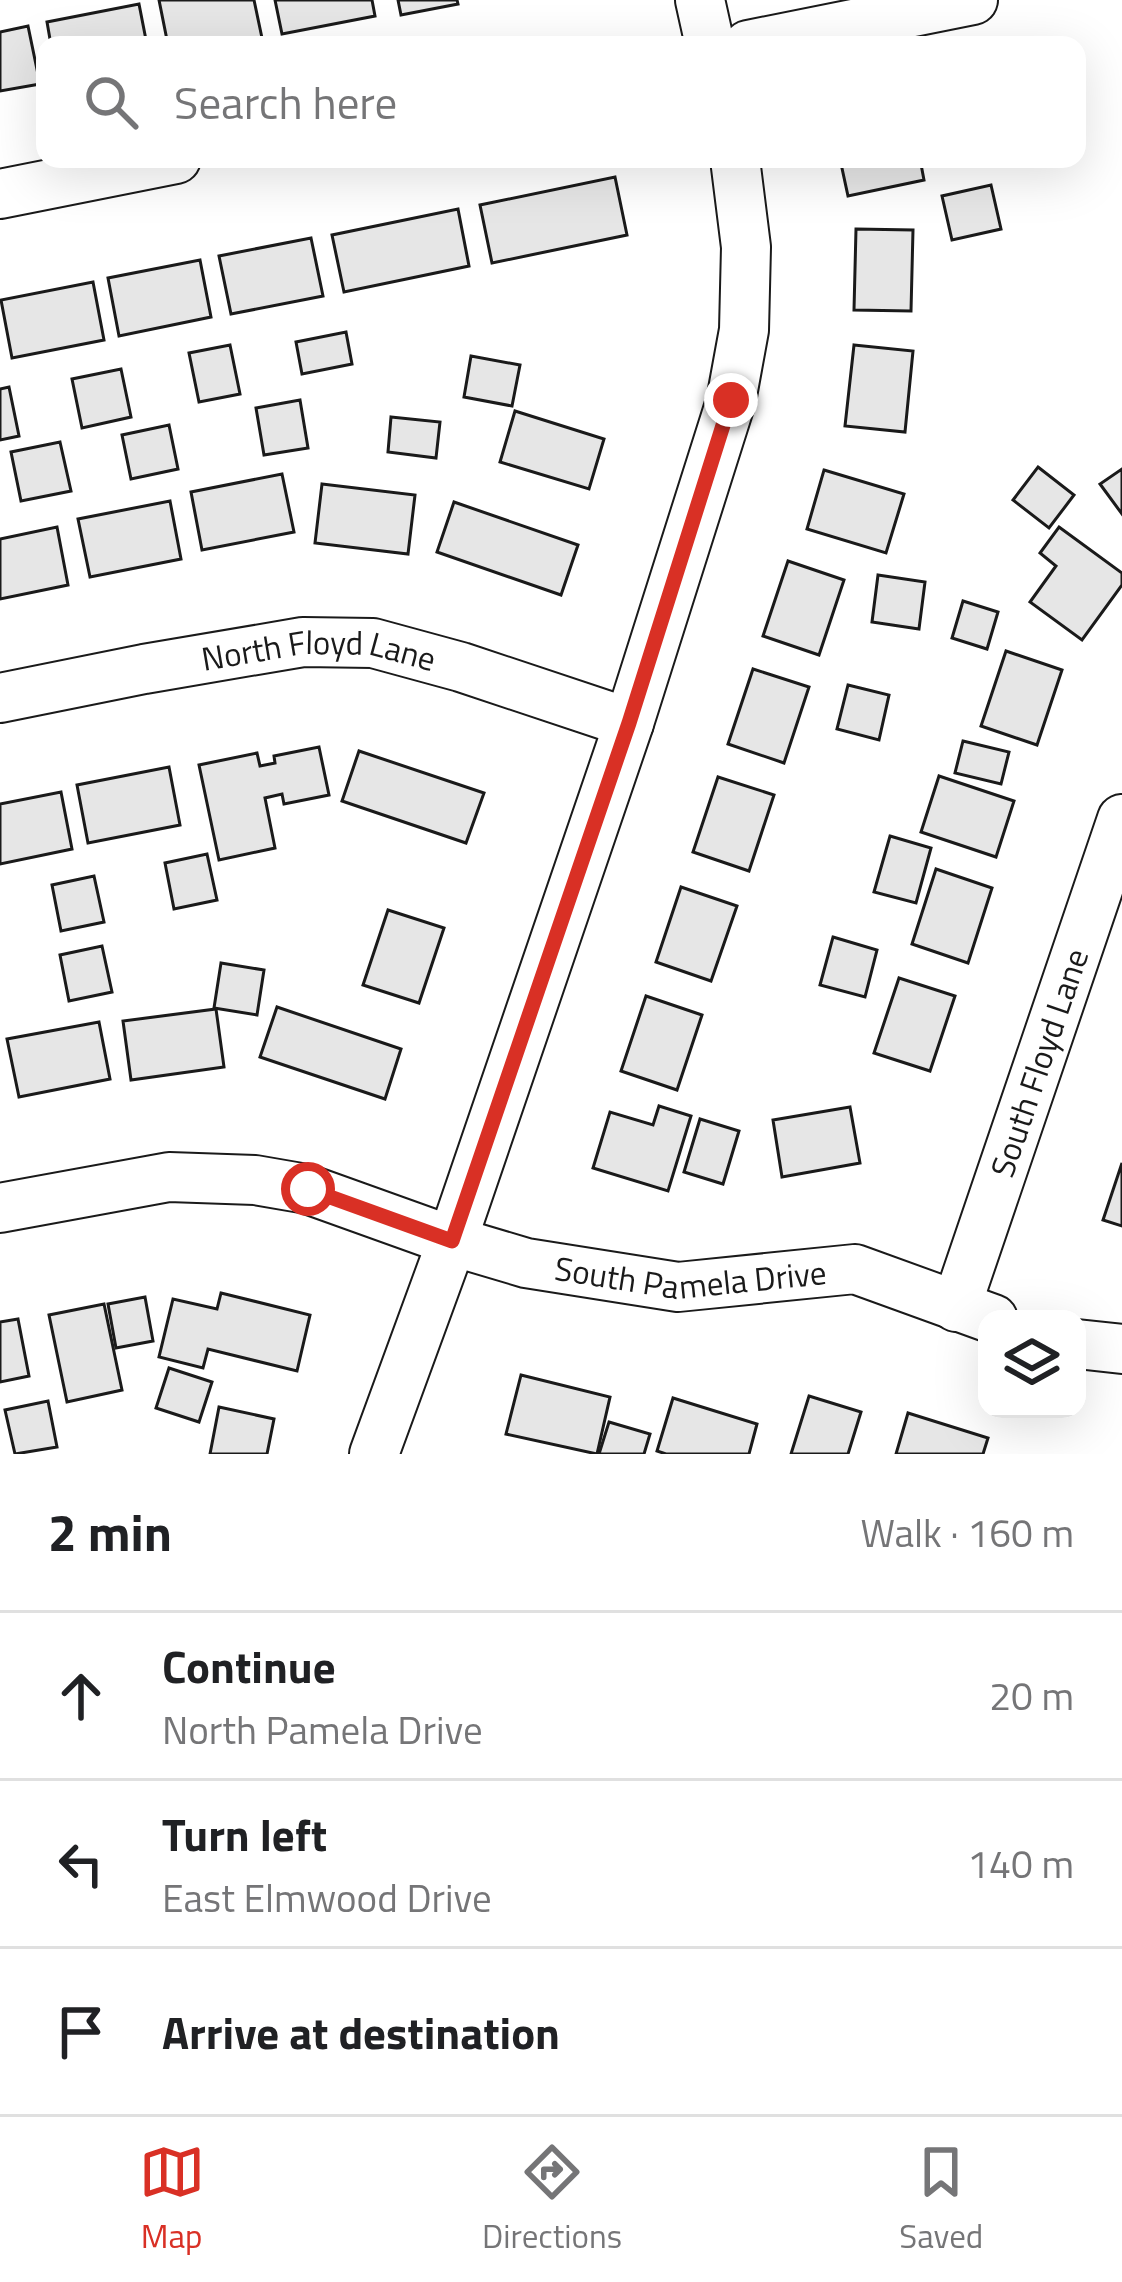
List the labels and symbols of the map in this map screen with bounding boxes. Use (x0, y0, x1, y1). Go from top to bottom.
route end (704, 373, 758, 427)
street label: North Floyd Lane (198, 617, 442, 684)
street label: South Floyd Lane (977, 942, 1101, 1184)
route start (281, 1162, 335, 1216)
street label: South Pamela Drive (551, 1243, 829, 1312)

